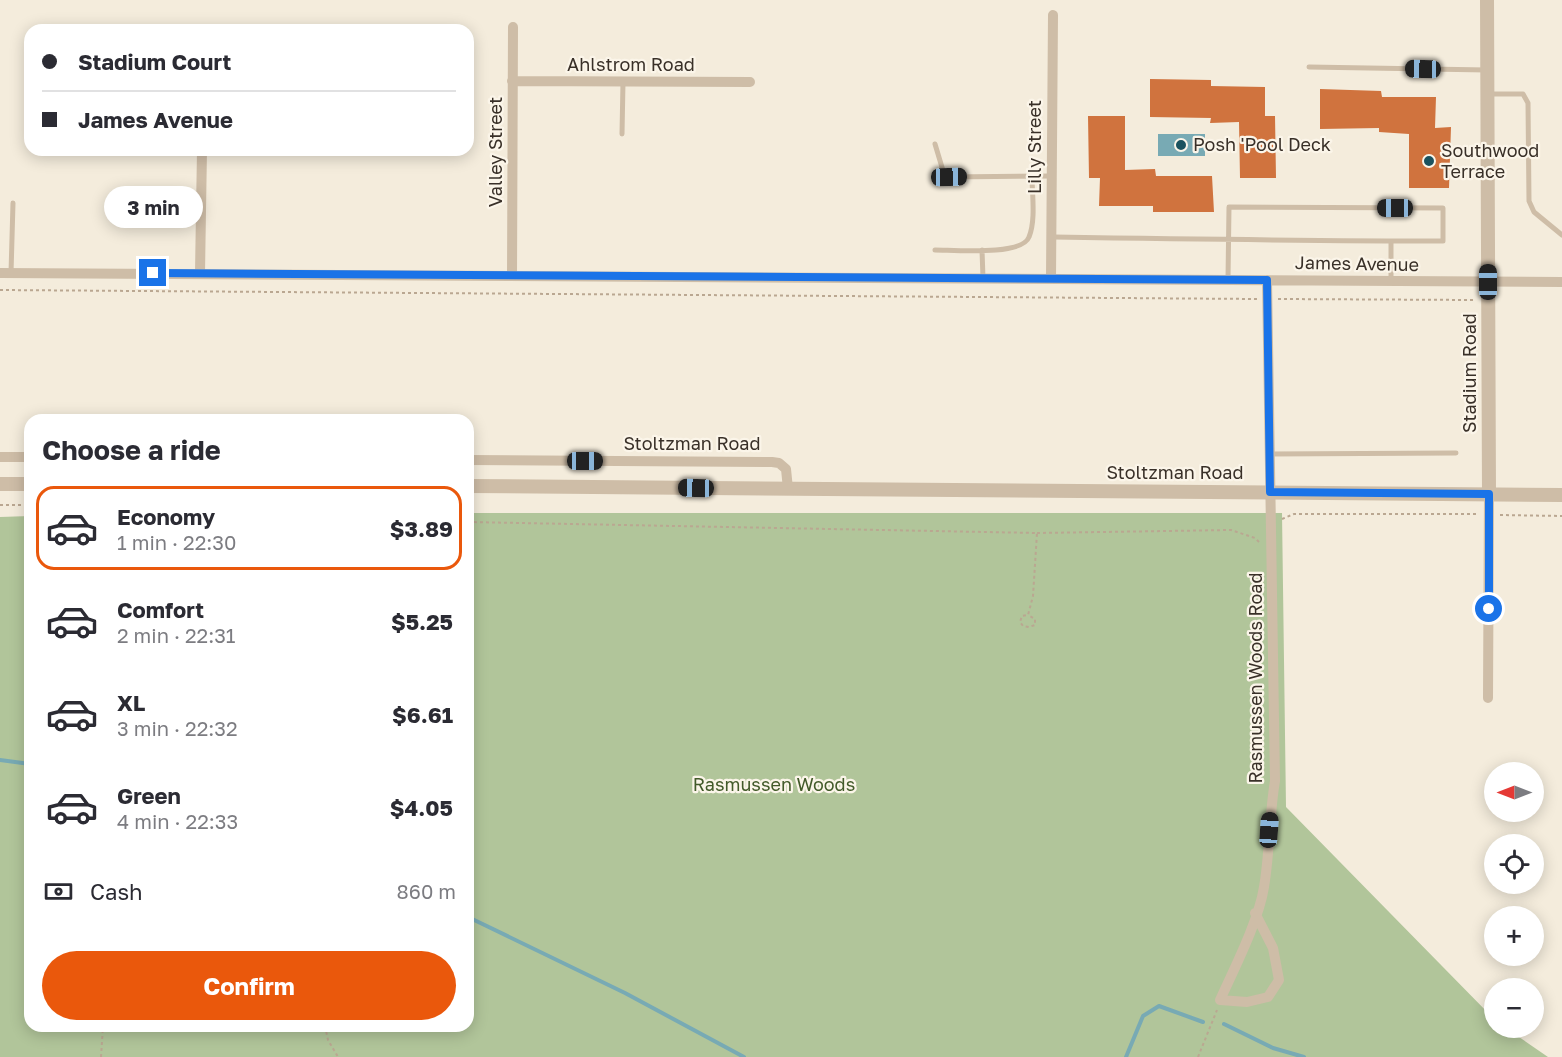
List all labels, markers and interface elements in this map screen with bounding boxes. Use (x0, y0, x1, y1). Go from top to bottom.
text: Stadium Court (78, 48, 231, 75)
street label: Ahlstrom Road (567, 53, 695, 75)
car (1405, 60, 1441, 78)
street label: Valley Street (484, 97, 506, 207)
street label: Lilly Street (1023, 100, 1045, 194)
text: James Avenue (78, 106, 233, 133)
place label: Posh 'Pool Deck (1193, 133, 1331, 155)
marker: Posh 'Pool Deck (1174, 138, 1188, 152)
place label: Southwood Terrace (1441, 139, 1539, 182)
marker: Southwood Terrace (1422, 154, 1436, 168)
car (931, 168, 967, 186)
callout: 3 min (104, 186, 202, 228)
text: 3 min (127, 195, 180, 219)
car (1377, 199, 1413, 217)
street label: James Avenue (1295, 251, 1419, 275)
route end (139, 259, 166, 286)
car (1479, 264, 1497, 300)
street label: Stadium Road (1458, 313, 1480, 433)
street label: Stoltzman Road (623, 432, 761, 454)
text: Choose a ride (42, 434, 221, 466)
car (567, 452, 603, 470)
street label: Stoltzman Road (1106, 461, 1244, 483)
car (678, 479, 714, 497)
icon: car (45, 501, 99, 555)
text: Economy (117, 503, 215, 530)
text: $3.89 (390, 515, 453, 542)
text: 1 min · 22:30 (117, 530, 236, 554)
street label: Rasmussen Woods Road (1244, 572, 1266, 784)
icon: car (45, 594, 99, 648)
route start (1475, 595, 1502, 622)
text: Comfort (117, 596, 204, 623)
text: $5.25 (391, 608, 453, 635)
text: 2 min · 22:31 (117, 623, 236, 647)
icon: car (45, 687, 99, 741)
text: XL (117, 689, 145, 716)
text: $6.61 (392, 701, 453, 728)
text: 3 min · 22:32 (117, 716, 238, 740)
north arrow (1484, 762, 1544, 822)
map controls (1484, 762, 1544, 1038)
park label: Rasmussen Woods (693, 773, 855, 795)
icon: car (45, 780, 99, 834)
text: Green (117, 782, 181, 809)
text: $4.05 (390, 794, 453, 821)
text: 4 min · 22:33 (117, 809, 238, 833)
car (1259, 811, 1279, 849)
button: locate (1484, 834, 1544, 894)
icon: cash (42, 875, 75, 908)
text: Cash (90, 878, 143, 905)
text: 860 m (397, 879, 456, 903)
button: + (1484, 906, 1544, 966)
button: Confirm (42, 951, 456, 1020)
button: − (1484, 978, 1544, 1038)

